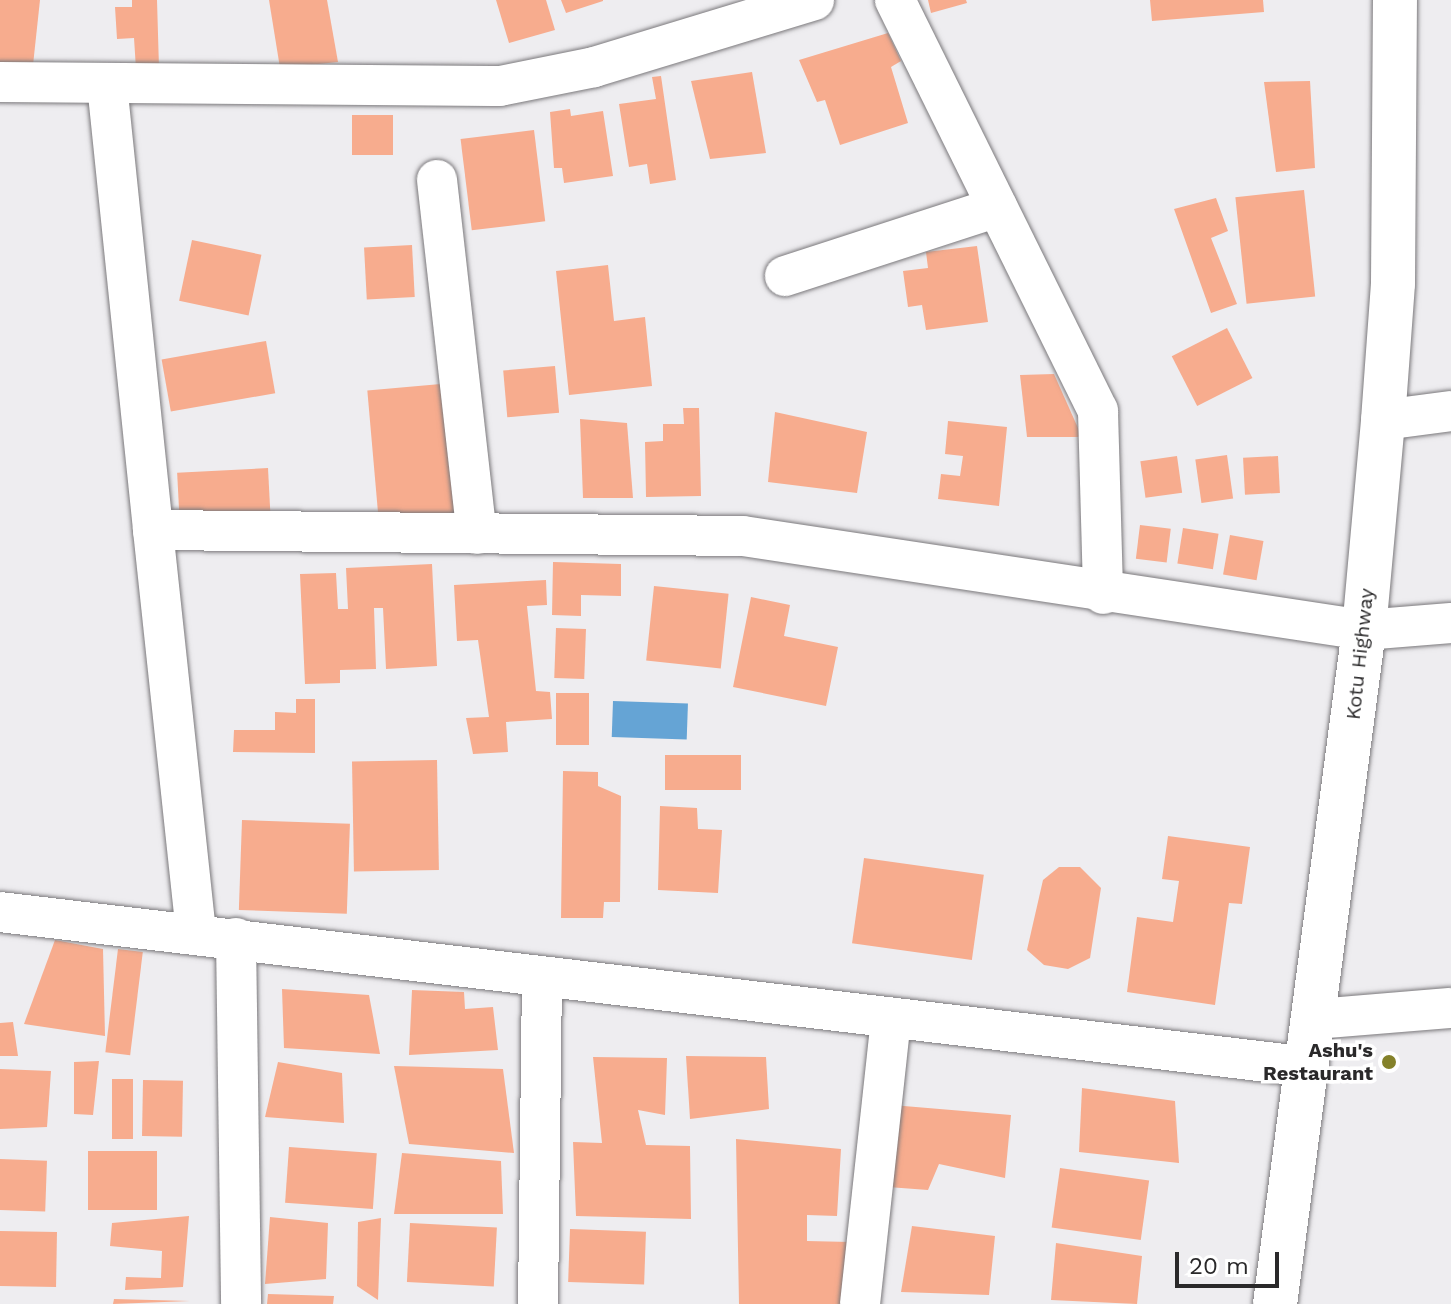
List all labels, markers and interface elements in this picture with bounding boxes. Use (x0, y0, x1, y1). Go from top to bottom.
street label: Kotu Highway (1341, 587, 1379, 721)
place label: Ashu's Restaurant (1263, 1038, 1373, 1085)
marker: Ashu's Restaurant (1380, 1053, 1398, 1071)
scale bar (1179, 1236, 1283, 1286)
text: 20 m (1189, 1252, 1249, 1280)

